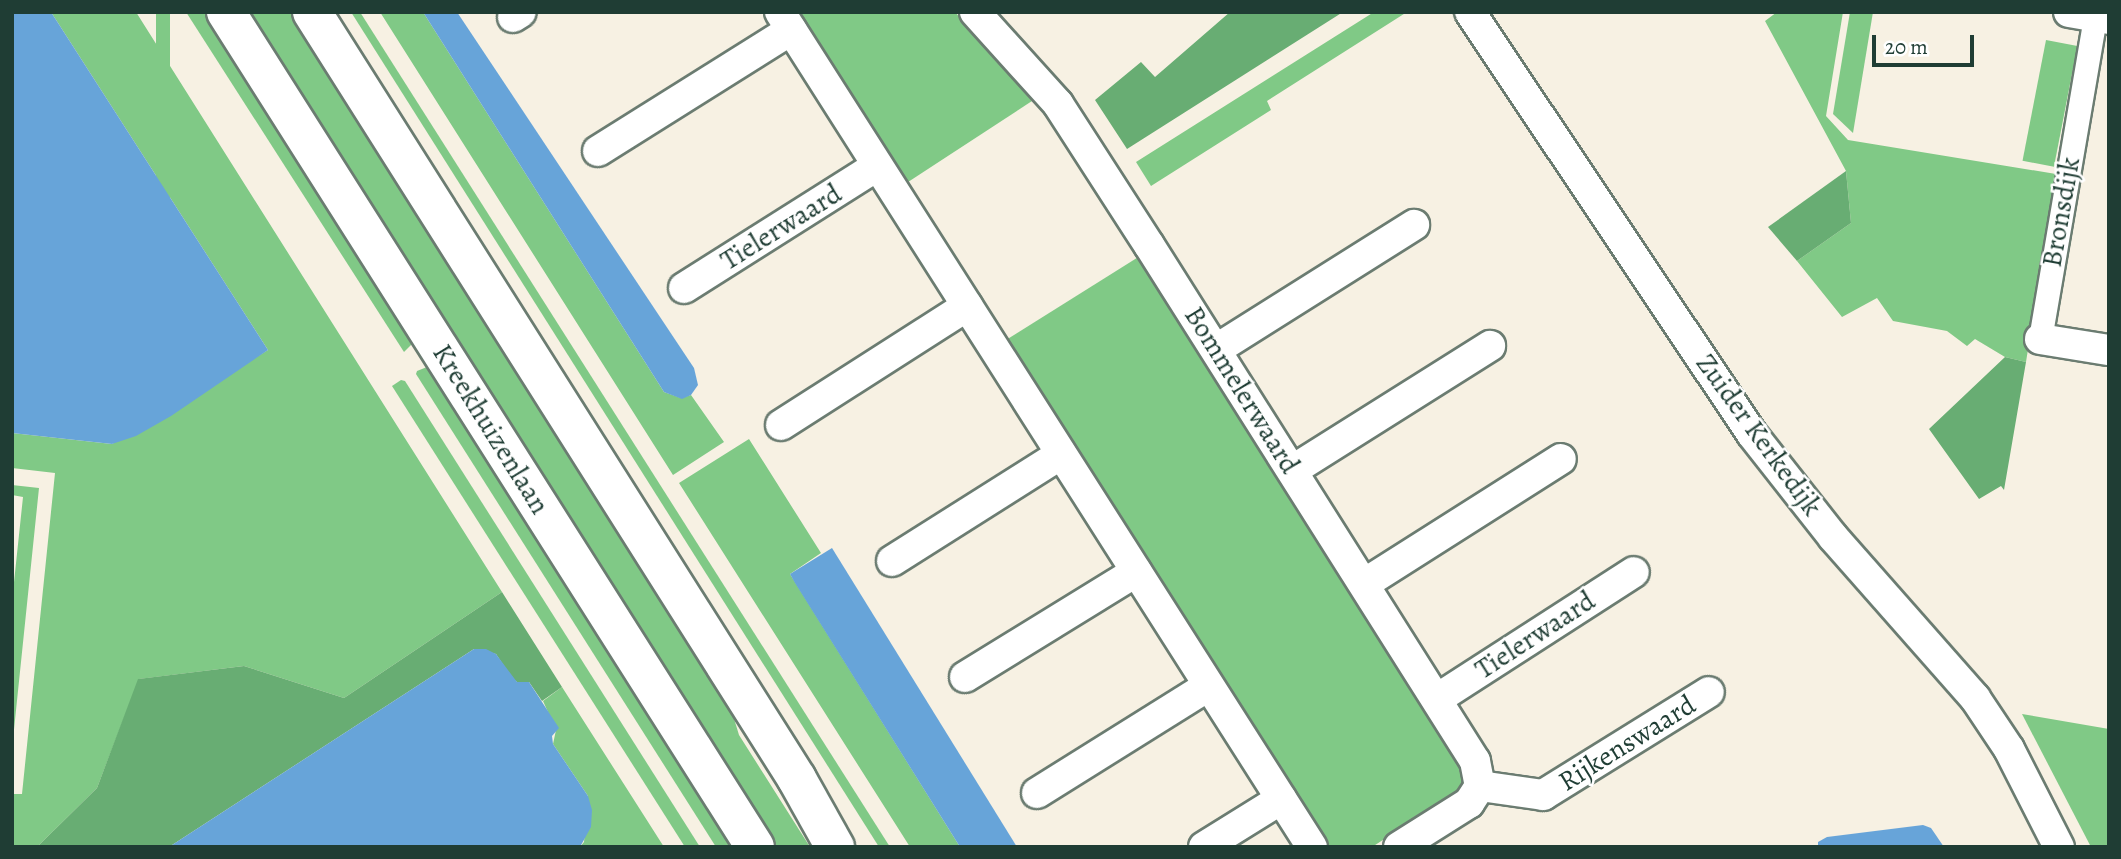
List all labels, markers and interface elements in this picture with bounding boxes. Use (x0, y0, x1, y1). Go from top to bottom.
scale bar (1876, 21, 1978, 65)
text: 20 m (1885, 33, 1928, 61)
street label: Bronsdijk (2035, 154, 2087, 270)
street label: Tielerwaard (714, 177, 848, 277)
street label: Bommelerwaard (1177, 300, 1307, 480)
street label: Kreekhuizenlaan (425, 338, 557, 520)
street label: Zuider Kerkedijk (1689, 347, 1829, 523)
street label: Tielerwaard (1469, 584, 1601, 686)
street label: Rijkenswaard (1552, 688, 1702, 798)

